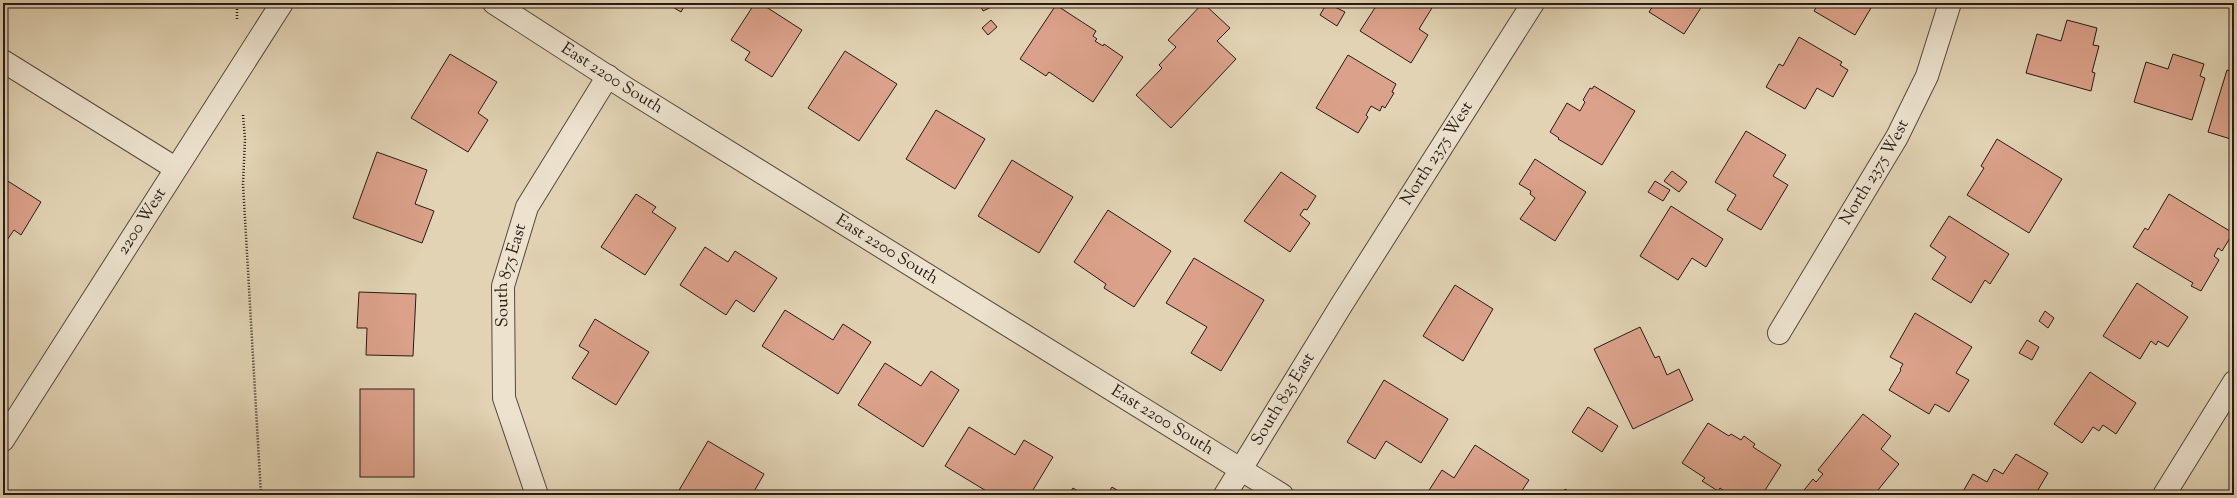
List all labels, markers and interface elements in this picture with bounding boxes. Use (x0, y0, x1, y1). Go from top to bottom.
street label: East 2200 South (556, 37, 667, 120)
street label: North 2375 West (1395, 97, 1479, 210)
street label: North 2375 West (1834, 116, 1916, 230)
street label: 2200 West (112, 183, 173, 260)
street label: East 2200 South (831, 209, 943, 291)
street label: South 875 East (491, 221, 533, 327)
street label: South 825 East (1246, 348, 1321, 451)
street label: East 2200 South (1106, 380, 1218, 462)

